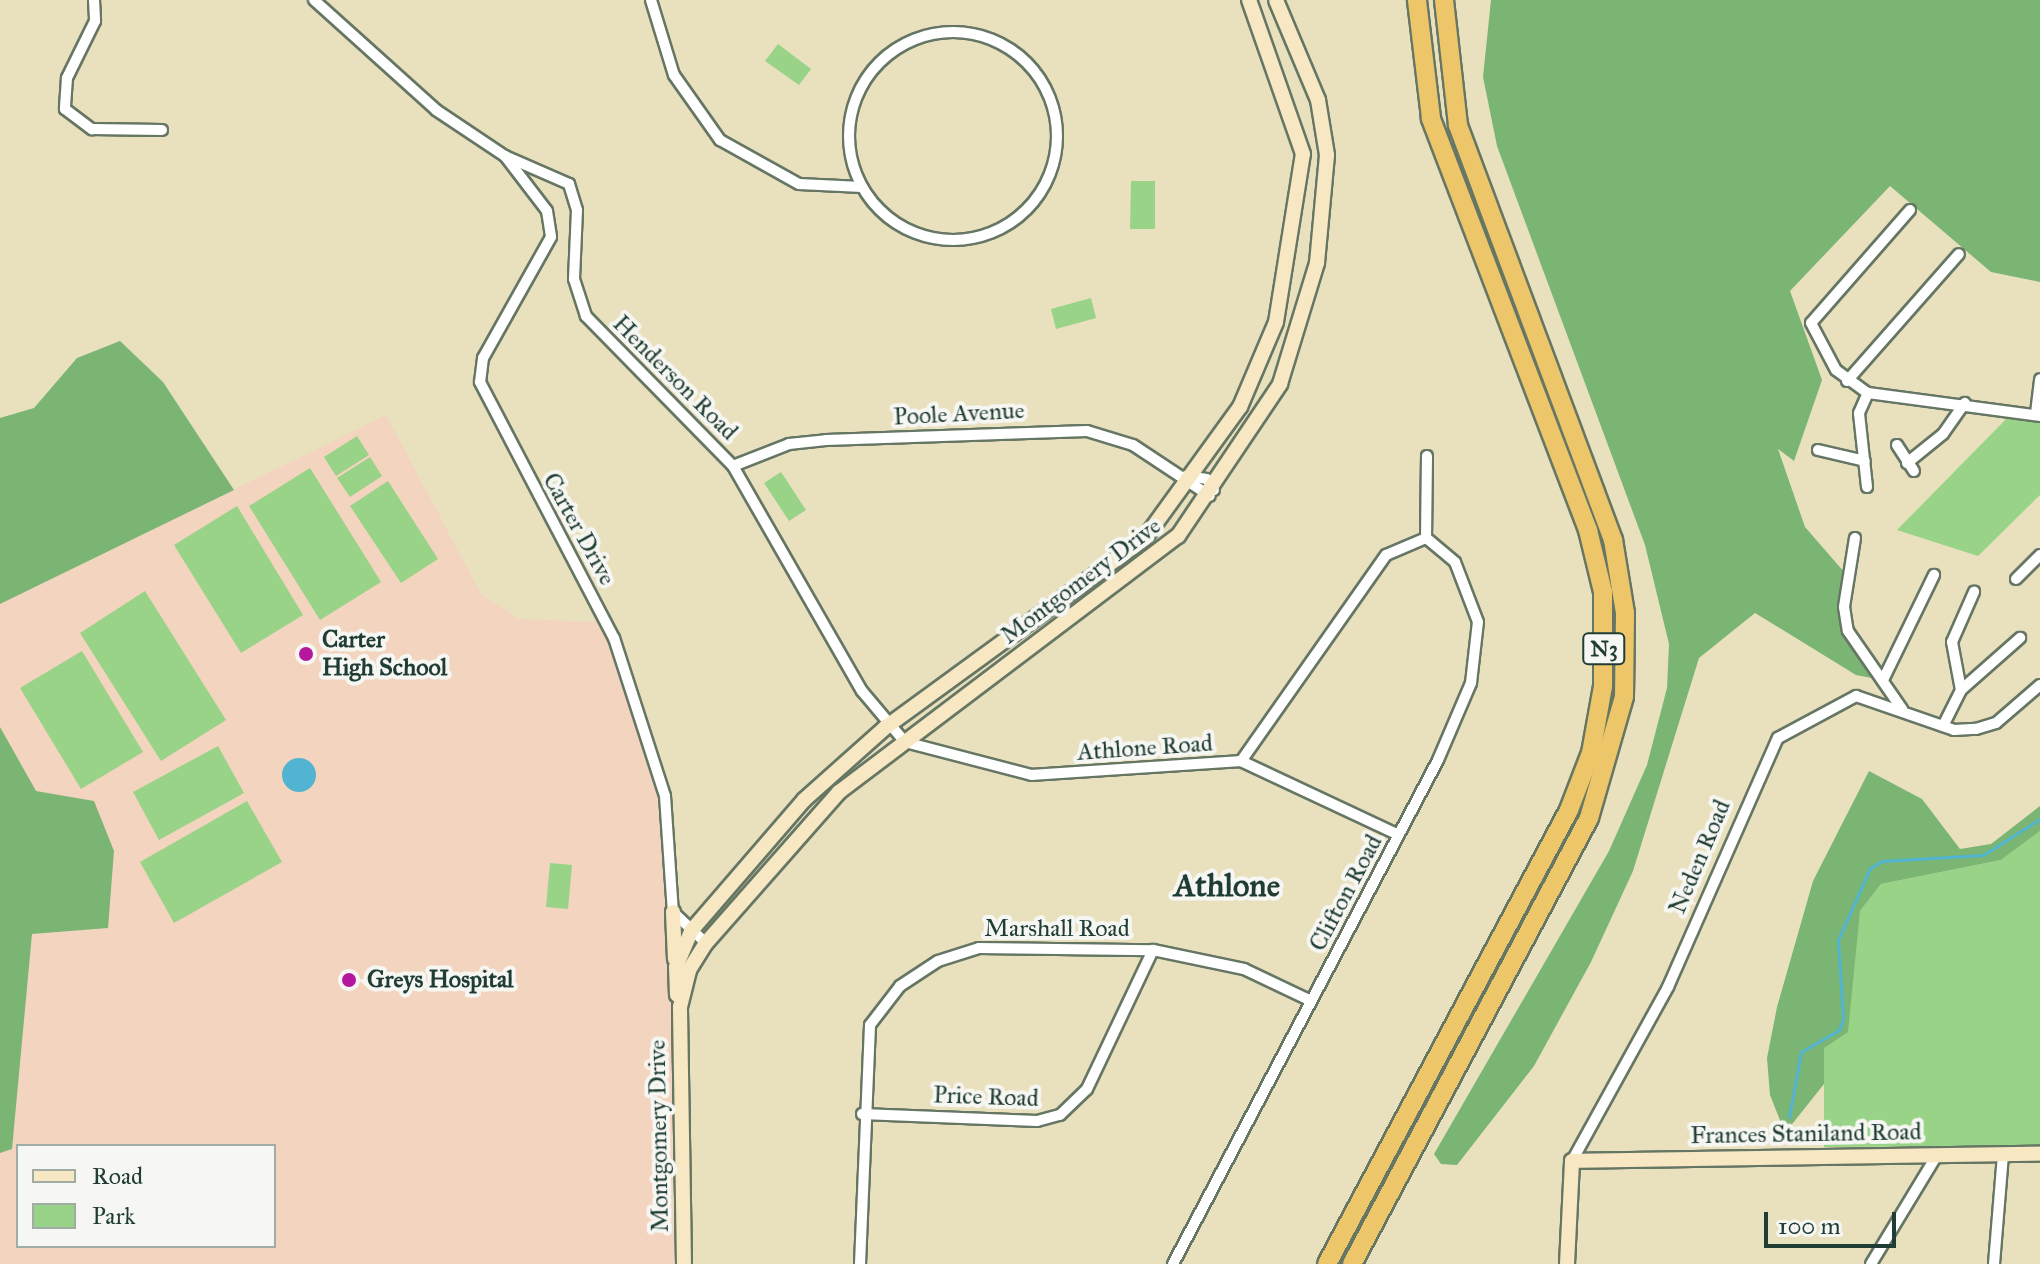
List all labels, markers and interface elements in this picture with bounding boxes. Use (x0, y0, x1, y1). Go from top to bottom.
street label: Henderson Road (607, 310, 743, 446)
street label: Poole Avenue (893, 396, 1025, 432)
street label: Carter Drive (536, 468, 622, 590)
street label: Montgomery Drive (995, 512, 1167, 650)
place label: Carter High School (322, 626, 447, 682)
road number: N3 (1582, 631, 1626, 667)
marker: Carter High School (297, 645, 315, 663)
street label: Athlone Road (1076, 729, 1214, 767)
street label: Neden Road (1663, 796, 1737, 918)
street label: Clifton Road (1303, 830, 1389, 956)
district label: Athlone (1174, 867, 1280, 905)
street label: Marshall Road (984, 915, 1130, 943)
place label: Greys Hospital (367, 966, 514, 994)
marker: Greys Hospital (338, 969, 360, 991)
street label: Montgomery Drive (643, 1040, 675, 1232)
street label: Price Road (933, 1081, 1039, 1113)
street label: Frances Staniland Road (1690, 1118, 1922, 1150)
legend (16, 1144, 276, 1248)
text: Road (92, 1161, 143, 1191)
scale bar (1768, 1196, 1900, 1246)
text: Park (92, 1201, 135, 1231)
text: 100 m (1778, 1211, 1841, 1241)

